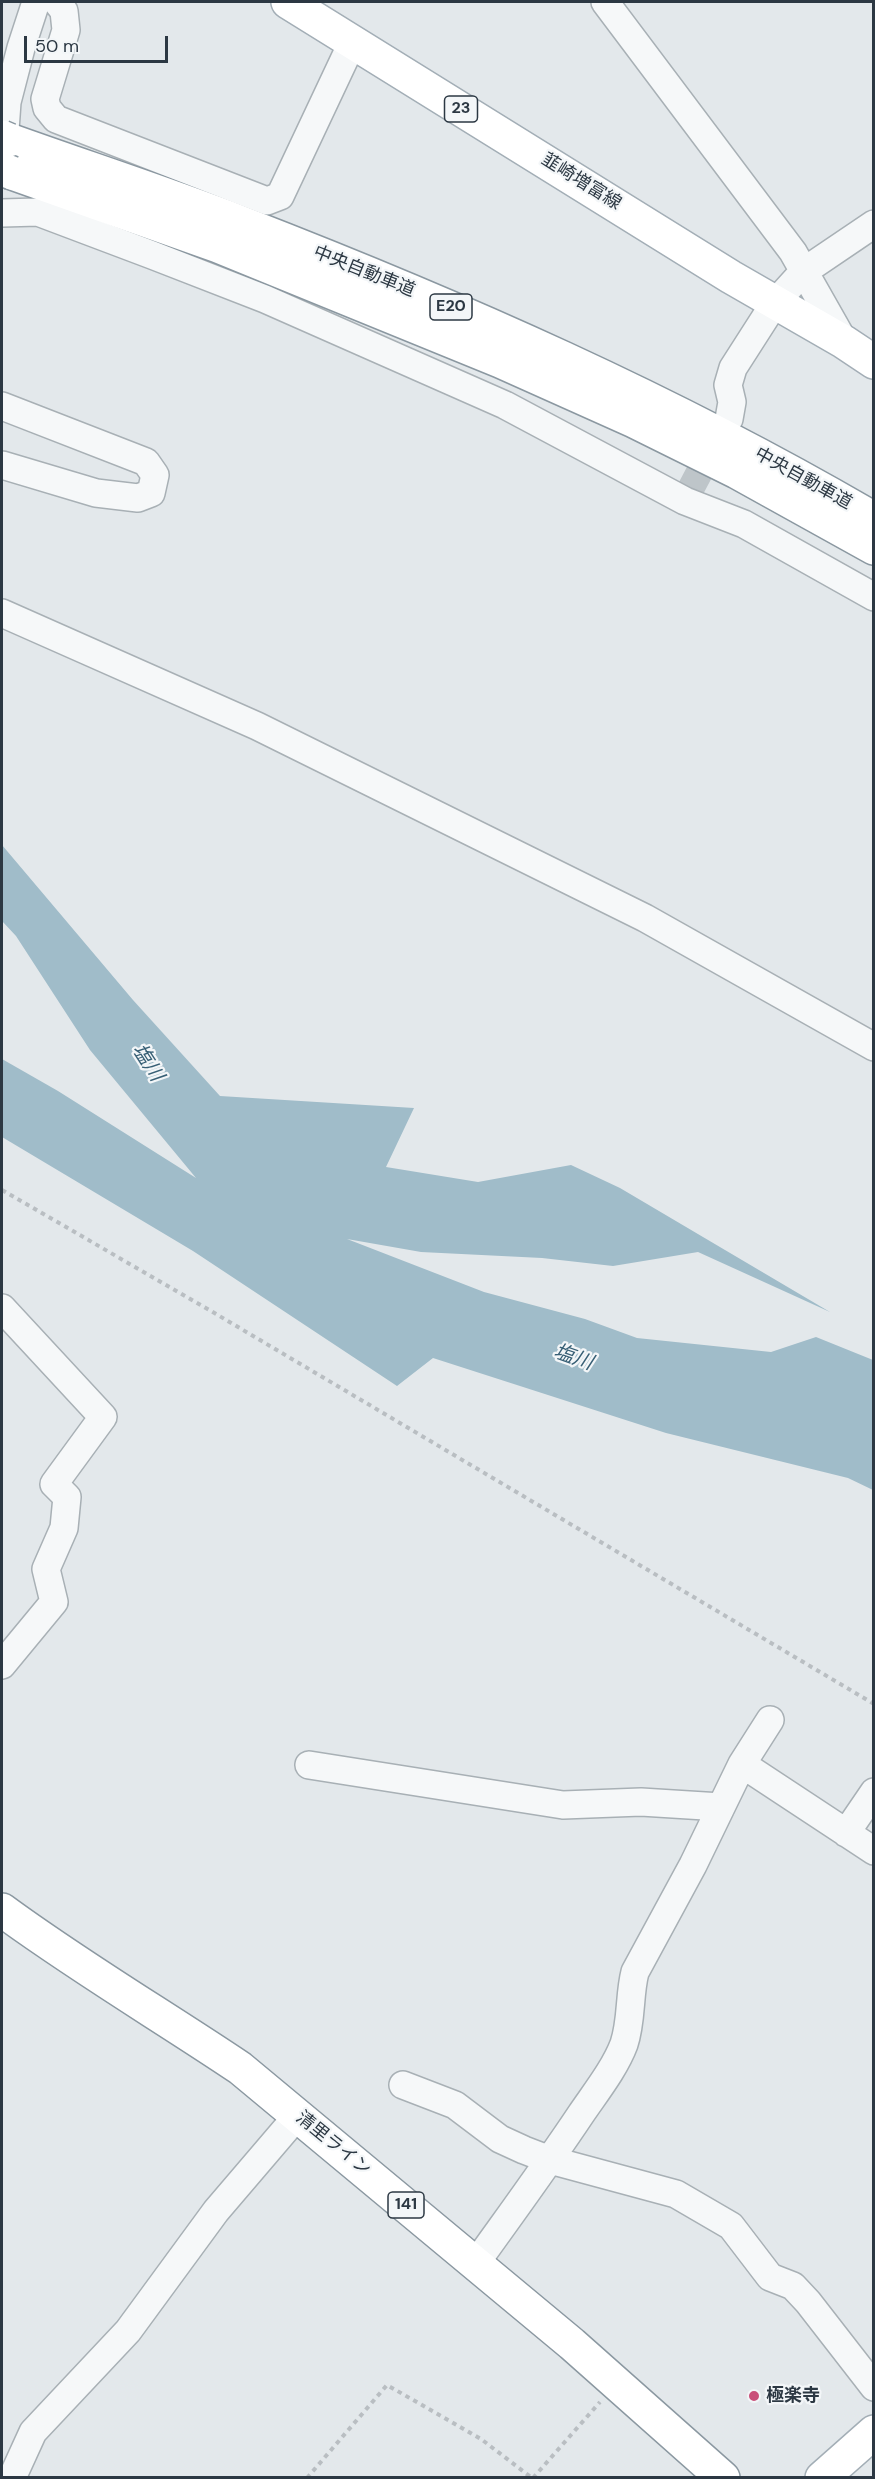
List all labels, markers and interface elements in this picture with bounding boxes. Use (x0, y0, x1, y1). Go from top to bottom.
scale bar (27, 24, 171, 62)
text: 50 m (35, 34, 79, 58)
road number: 23 (444, 96, 478, 122)
street label: 韮崎増富線 (537, 149, 625, 215)
street label: 中央自動車道 (310, 242, 418, 302)
road number: E20 (430, 294, 472, 320)
street label: 中央自動車道 (751, 443, 855, 515)
water label: 塩川 (126, 1040, 168, 1086)
water label: 塩川 (550, 1340, 596, 1376)
street label: 清里ライン (291, 2107, 375, 2181)
road number: 141 (388, 2192, 424, 2218)
place label: 極楽寺 (766, 2385, 820, 2407)
marker: 極楽寺 (747, 2389, 761, 2403)

